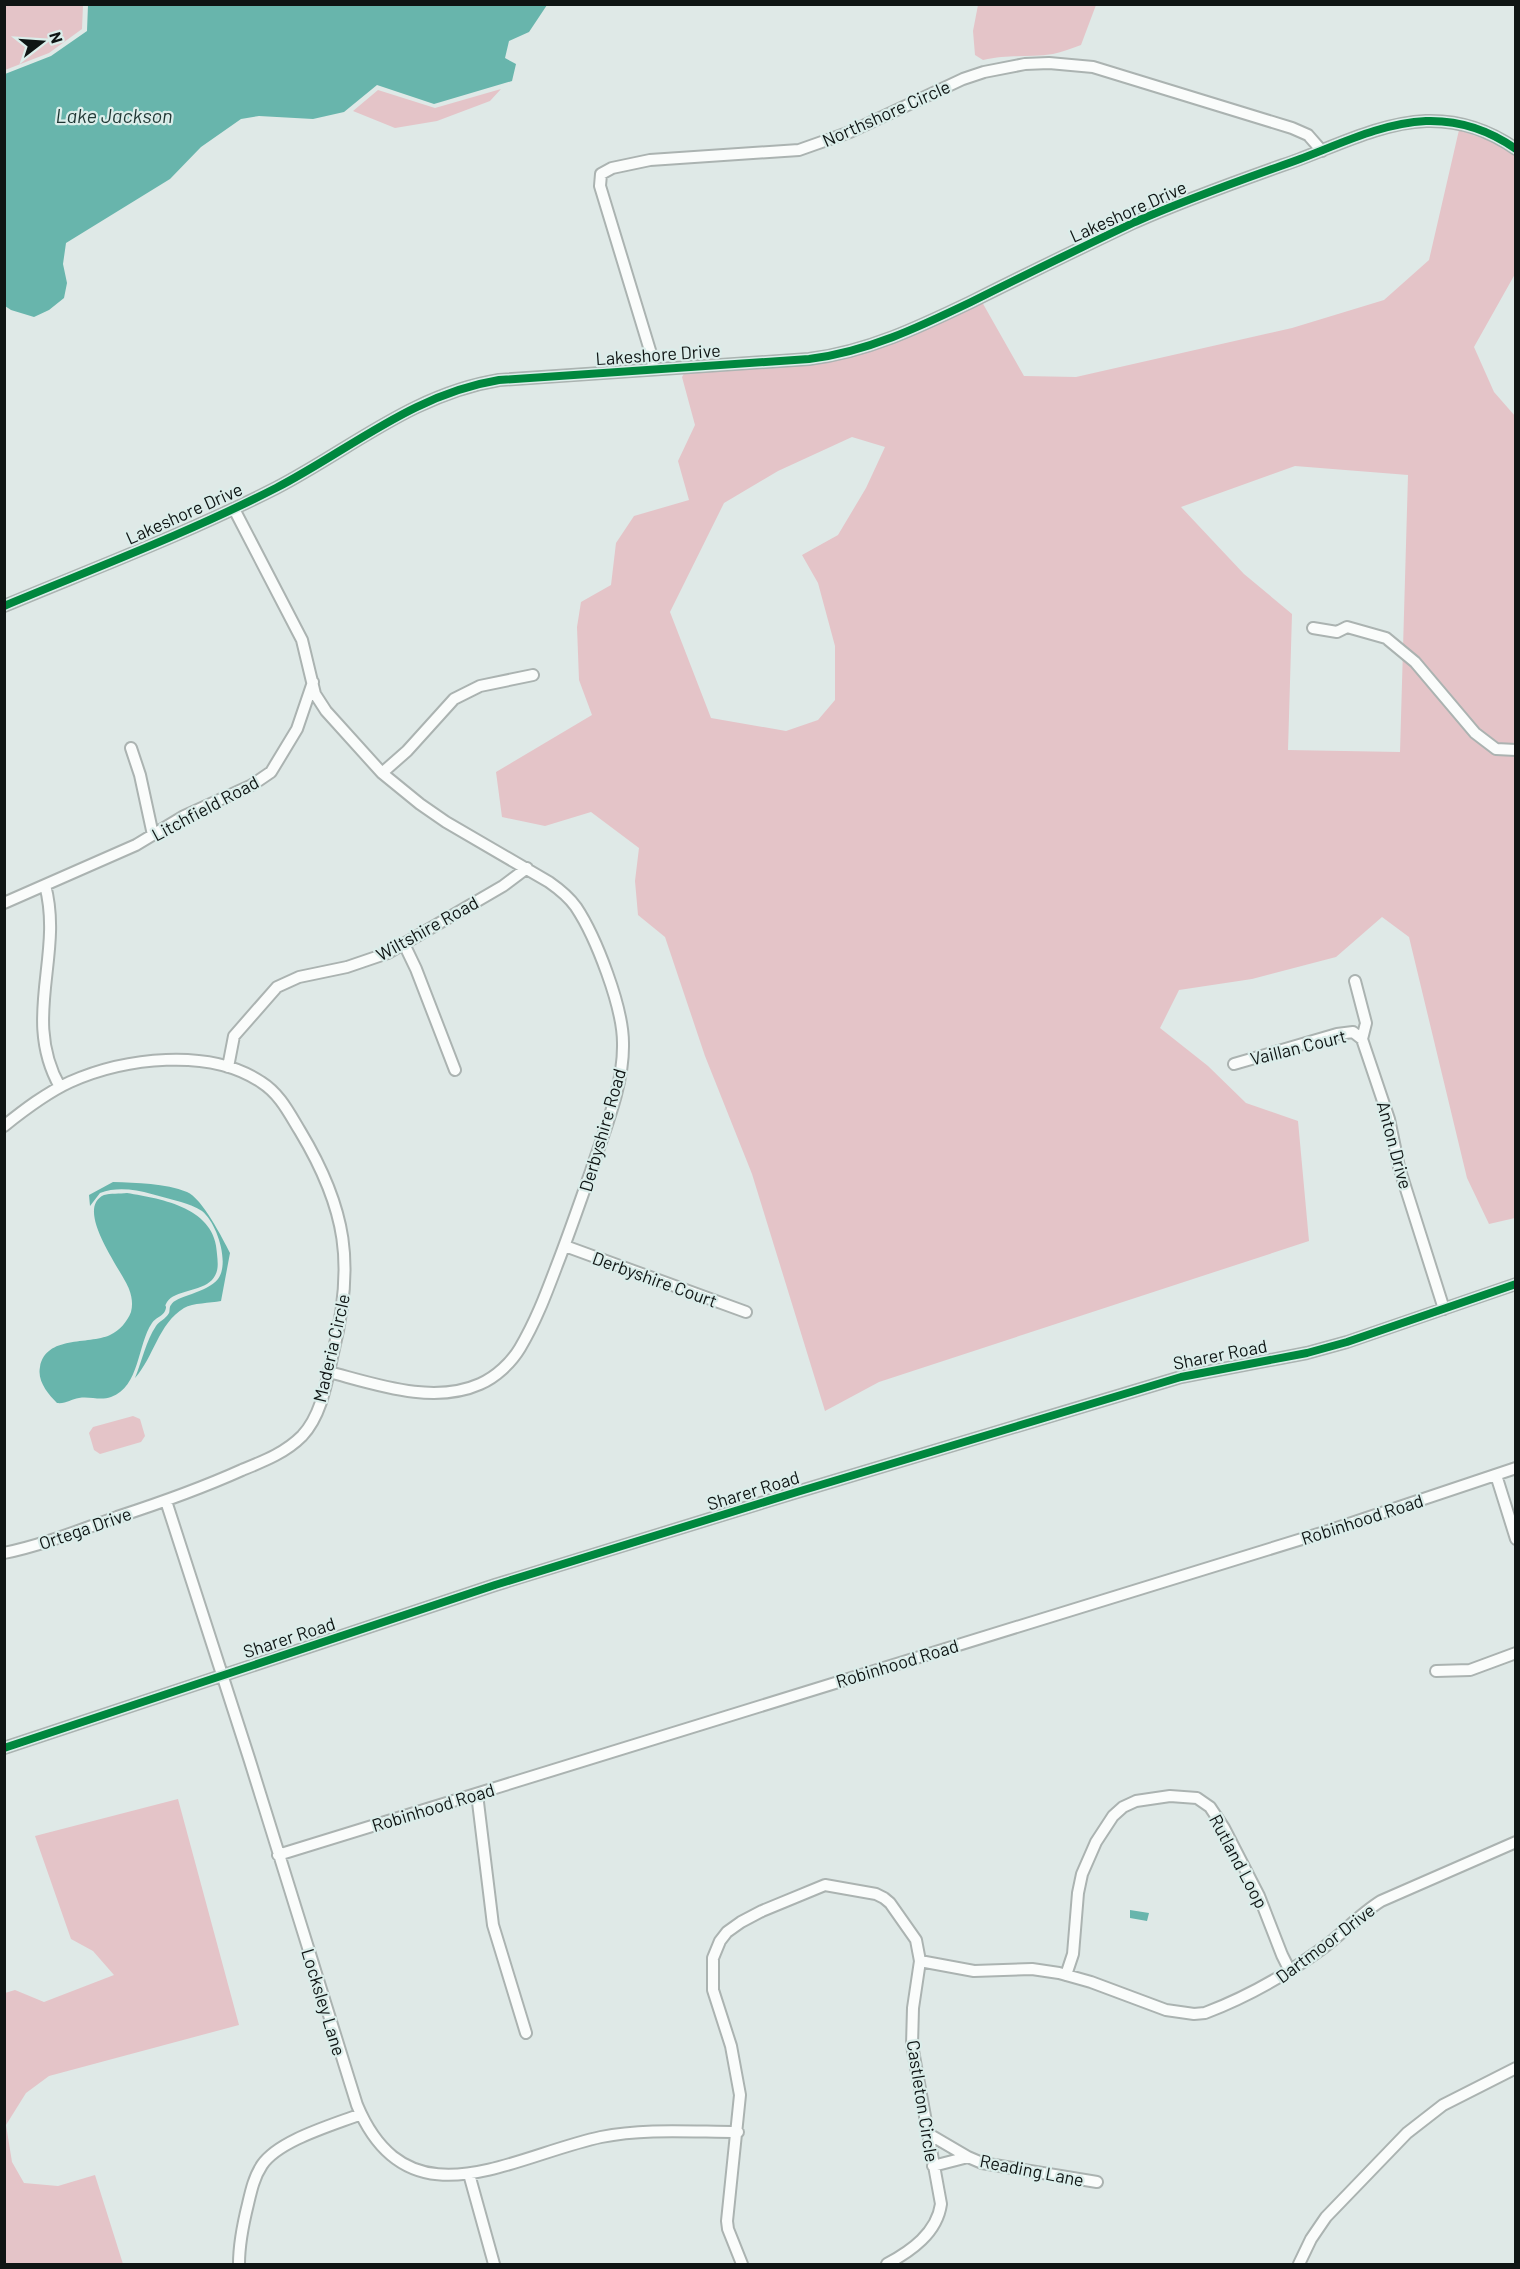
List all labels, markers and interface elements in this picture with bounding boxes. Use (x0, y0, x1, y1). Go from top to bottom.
north arrow (12, 12, 72, 72)
text: N (46, 30, 67, 45)
street label: Northshore Circle (819, 75, 953, 151)
water label: Lake Jackson (55, 103, 173, 127)
street label: Lakeshore Drive (1066, 175, 1190, 247)
street label: Lakeshore Drive (595, 339, 721, 369)
street label: Lakeshore Drive (122, 477, 246, 549)
street label: Litchfield Road (148, 771, 262, 845)
street label: Wiltshire Road (372, 891, 482, 965)
street label: Vaillan Court (1248, 1024, 1348, 1070)
street label: Derbyshire Road (574, 1066, 630, 1194)
street label: Anton Drive (1373, 1099, 1417, 1191)
street label: Derbyshire Court (590, 1246, 720, 1312)
street label: Maderia Circle (308, 1292, 354, 1404)
street label: Sharer Road (1171, 1334, 1269, 1374)
street label: Sharer Road (704, 1466, 802, 1514)
street label: Robinhood Road (1298, 1489, 1426, 1549)
street label: Ortega Drive (36, 1502, 134, 1554)
street label: Sharer Road (240, 1612, 338, 1662)
street label: Robinhood Road (833, 1634, 961, 1692)
street label: Robinhood Road (369, 1778, 497, 1836)
street label: Rutland Loop (1205, 1810, 1273, 1912)
street label: Dartmoor Drive (1271, 1899, 1379, 1987)
street label: Locksley Lane (297, 1946, 351, 2058)
street label: Castleton Circle (902, 2038, 944, 2164)
street label: Reading Lane (978, 2149, 1086, 2191)

